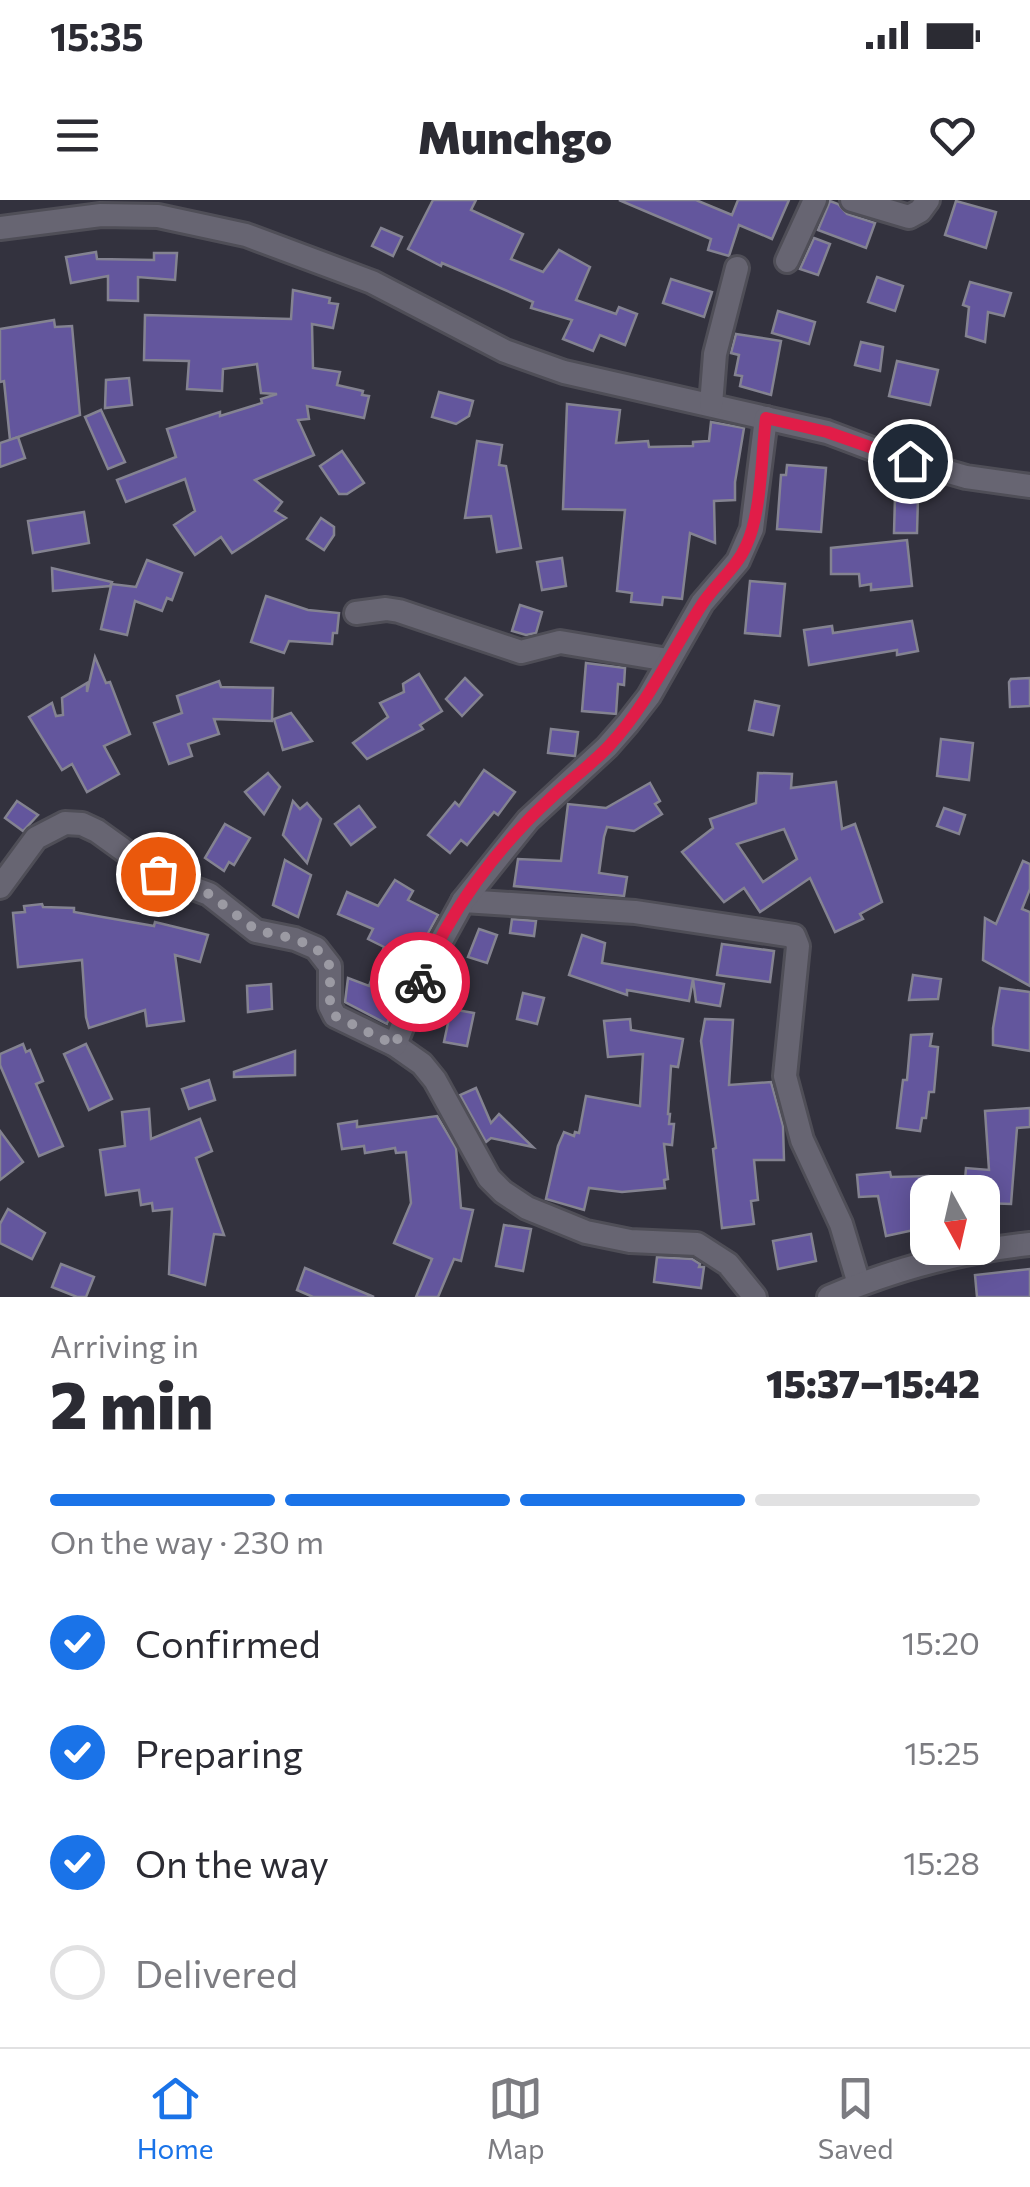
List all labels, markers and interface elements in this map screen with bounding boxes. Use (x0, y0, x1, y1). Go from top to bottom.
text: 15:35 (50, 12, 144, 59)
icon: menu (50, 108, 105, 163)
text: Munchgo (418, 108, 612, 163)
icon: heart (925, 108, 980, 163)
pin (868, 419, 953, 504)
icon: home (883, 434, 938, 489)
pin (116, 832, 201, 917)
icon: bag (131, 847, 186, 902)
courier (370, 932, 470, 1032)
icon: bike (393, 955, 448, 1010)
north arrow (910, 1175, 1000, 1265)
map controls (910, 1175, 1000, 1265)
text: Arriving in (50, 1325, 199, 1365)
text: 15:37–15:42 (766, 1359, 980, 1406)
text: 2 min (50, 1363, 213, 1442)
text: On the way · 230 m (50, 1521, 324, 1561)
icon: check (50, 1615, 105, 1670)
text: Confirmed (135, 1619, 321, 1666)
text: 15:20 (902, 1622, 980, 1662)
icon: check (50, 1725, 105, 1780)
text: Preparing (135, 1729, 303, 1776)
text: 15:25 (904, 1732, 980, 1772)
icon: check (50, 1835, 105, 1890)
text: On the way (135, 1839, 329, 1886)
text: 15:28 (903, 1842, 980, 1882)
text: Delivered (135, 1949, 298, 1996)
tab: Home (137, 2071, 214, 2165)
tab: Map (487, 2071, 545, 2165)
tab: Saved (818, 2071, 893, 2165)

